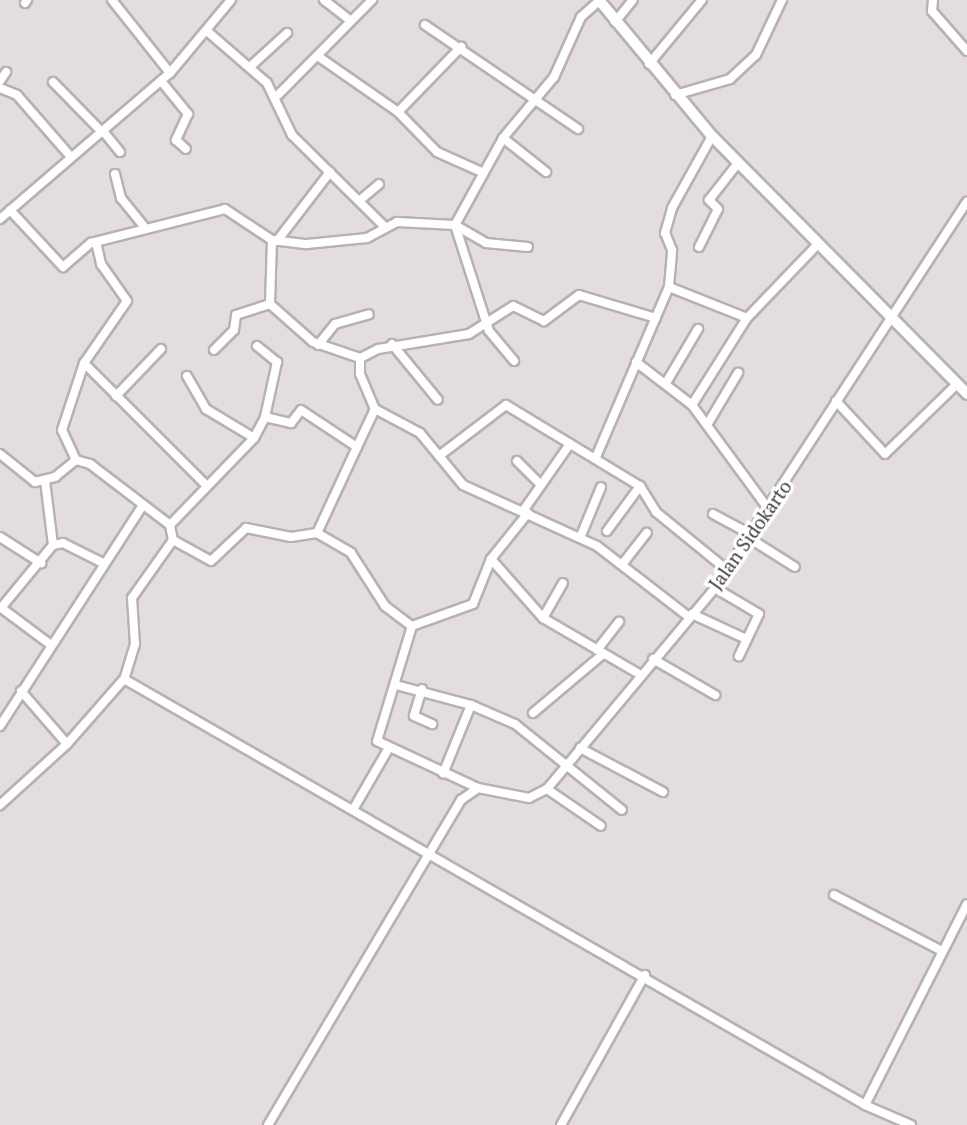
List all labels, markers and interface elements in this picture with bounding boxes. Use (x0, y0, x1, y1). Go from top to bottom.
street label: Jalan Sidokarto (704, 476, 796, 594)

